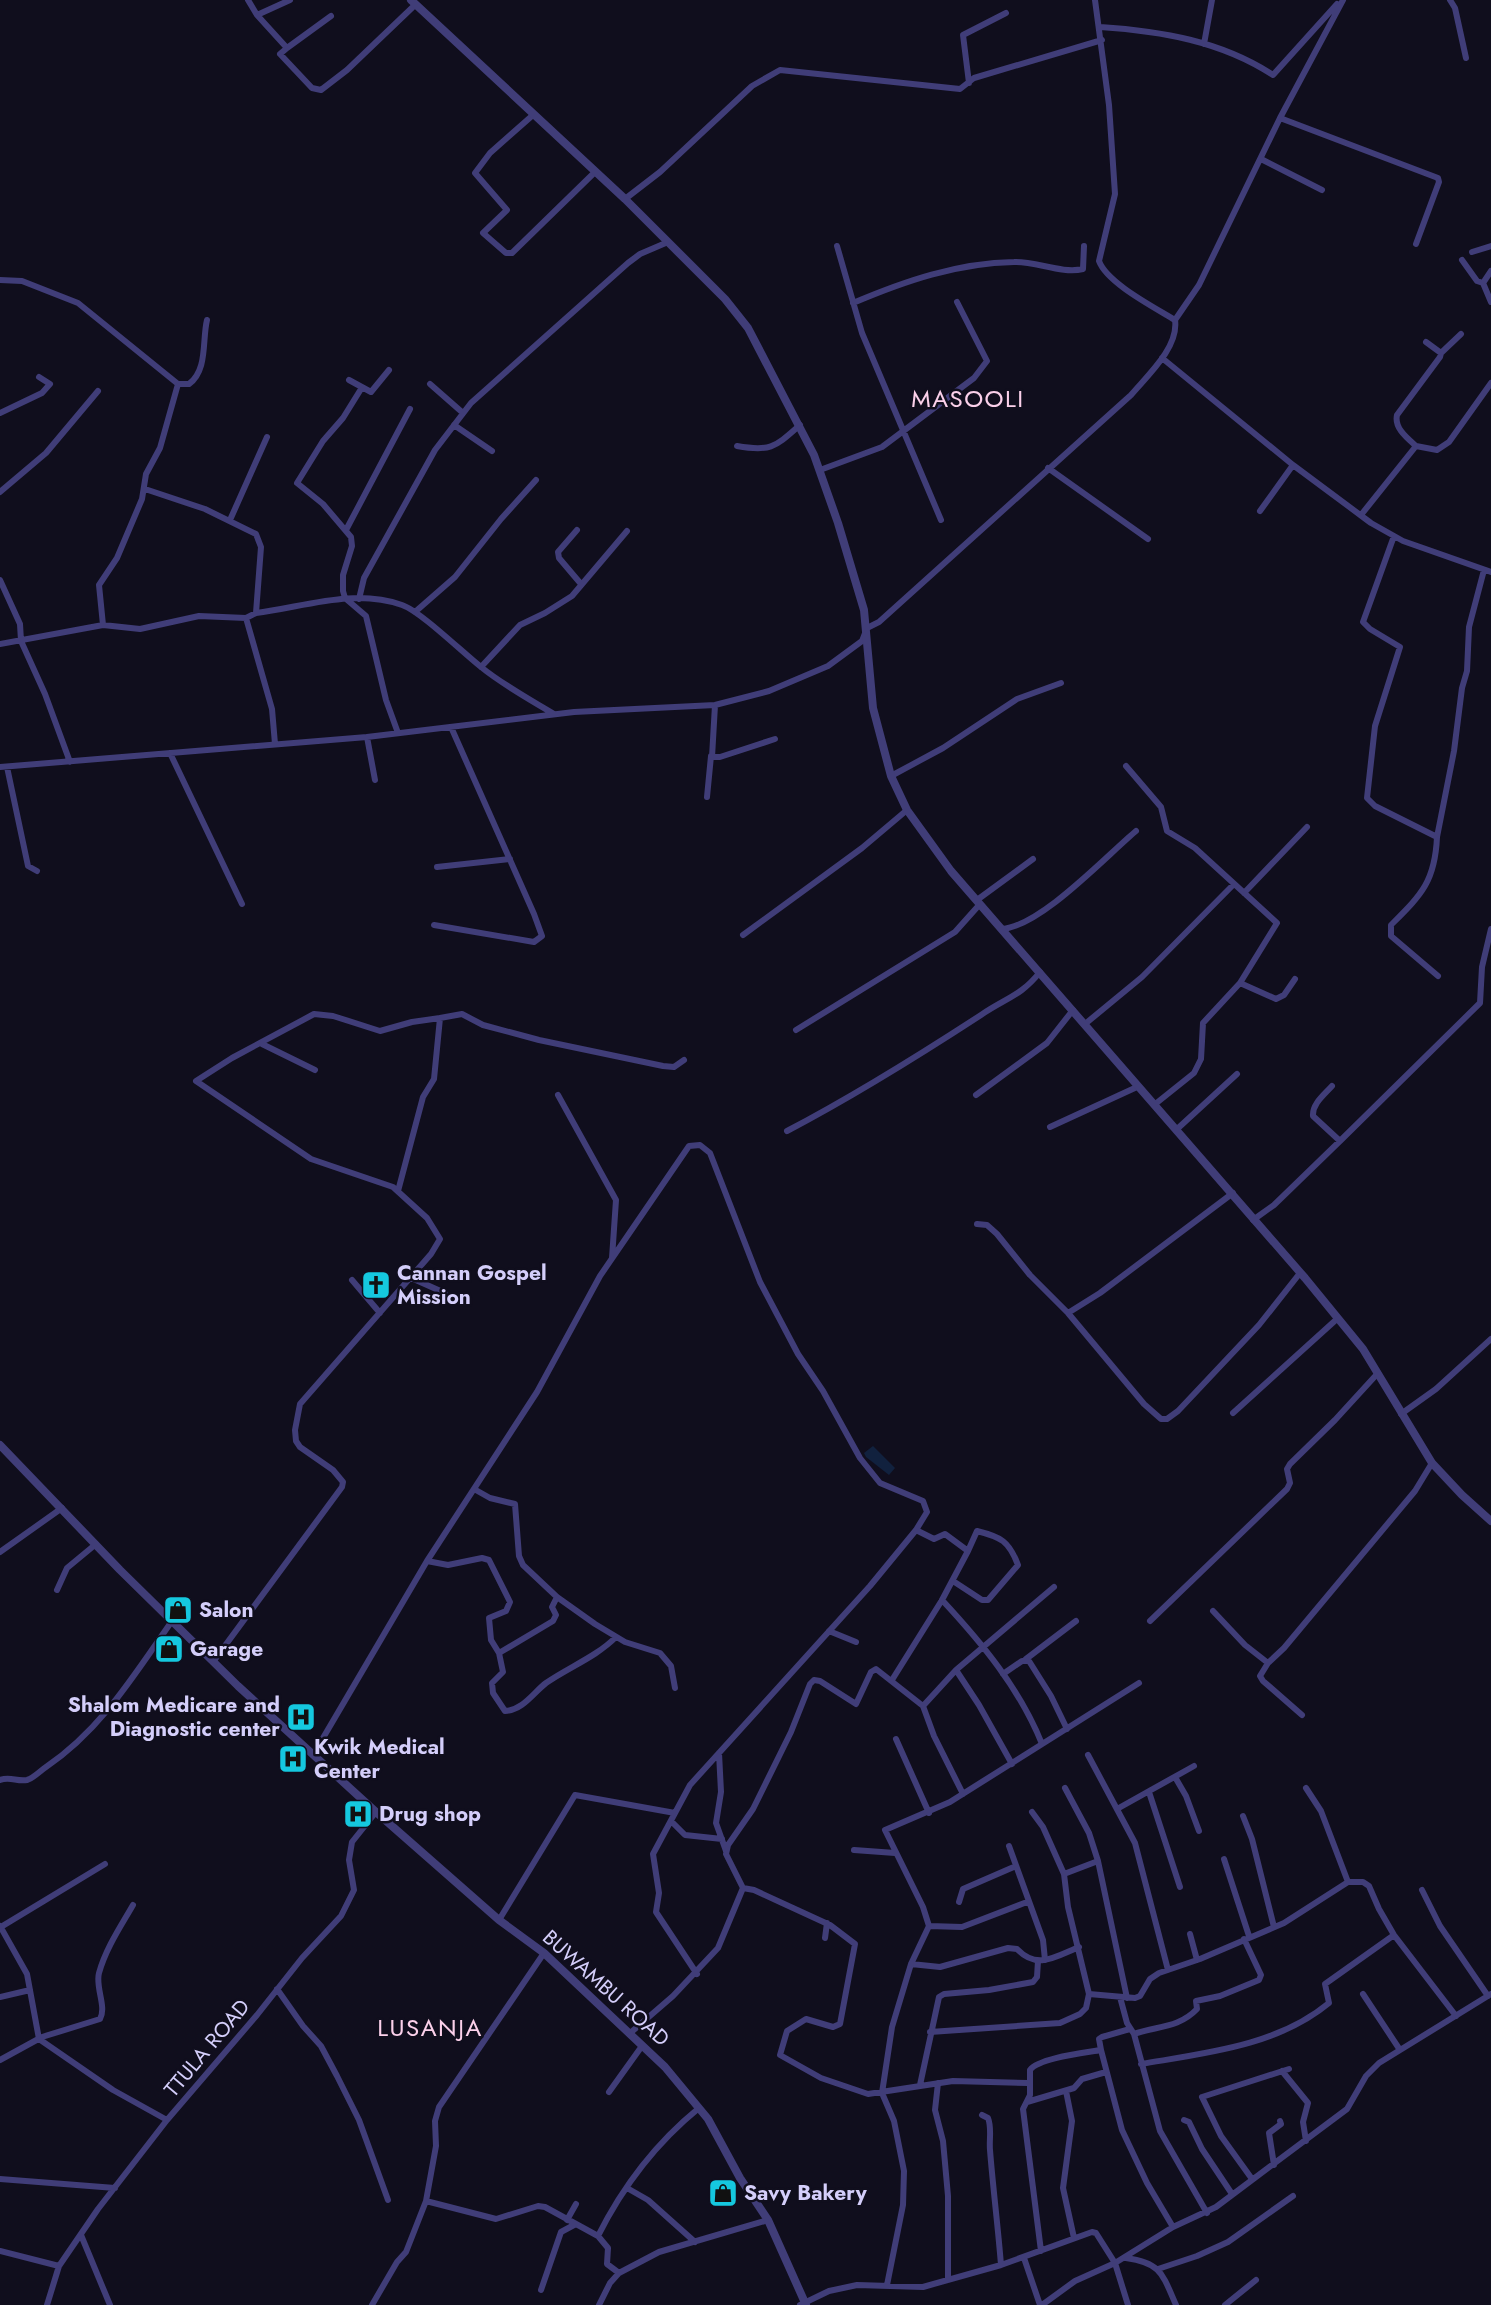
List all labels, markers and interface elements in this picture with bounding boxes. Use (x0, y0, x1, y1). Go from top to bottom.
district label: MASOOLI (911, 381, 1025, 416)
place label: Cannan Gospel Mission (397, 1258, 547, 1312)
church icon: Cannan Gospel Mission (360, 1269, 392, 1301)
shop icon: Salon (162, 1594, 194, 1626)
place label: Salon (199, 1595, 254, 1625)
shop icon: Garage (153, 1633, 185, 1665)
place label: Garage (190, 1634, 263, 1664)
place label: Shalom Medicare and Diagnostic center (68, 1690, 280, 1744)
hospital icon: Shalom Medicare and Diagnostic center (285, 1701, 317, 1733)
place label: Kwik Medical Center (314, 1732, 445, 1786)
hospital icon: Kwik Medical Center (277, 1743, 309, 1775)
hospital icon: Drug shop (342, 1798, 374, 1830)
place label: Drug shop (379, 1799, 481, 1829)
street label: BUWAMBU ROAD (536, 1923, 676, 2053)
street label: TTULA ROAD (157, 1993, 257, 2103)
district label: LUSANJA (377, 2010, 483, 2045)
shop icon: Savy Bakery (707, 2177, 739, 2209)
place label: Savy Bakery (744, 2178, 868, 2208)

